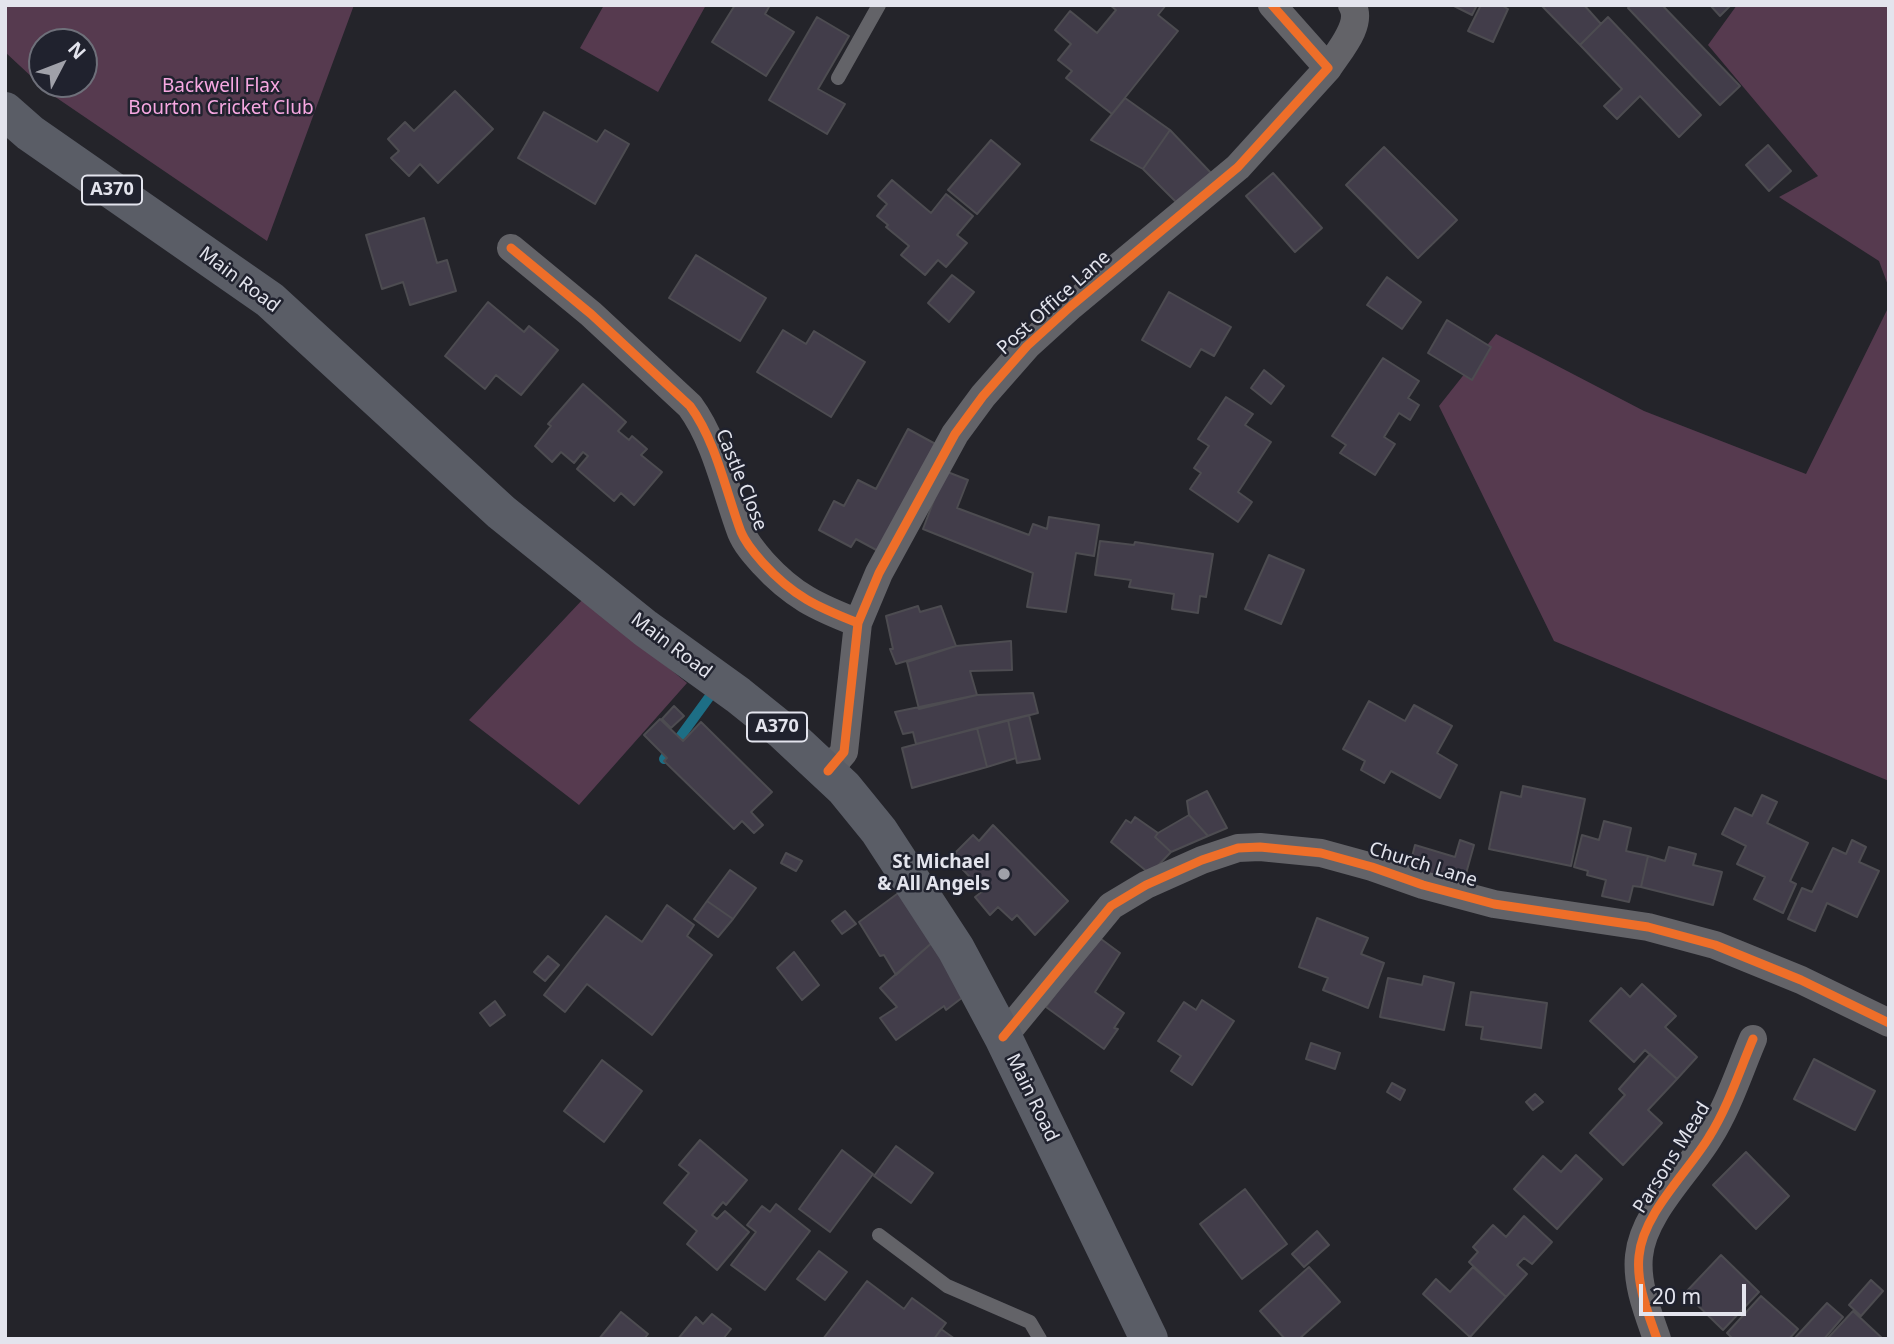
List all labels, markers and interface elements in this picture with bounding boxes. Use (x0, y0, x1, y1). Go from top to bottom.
north arrow (28, 28, 98, 98)
text: N (62, 36, 92, 65)
park label: Backwell Flax Bourton Cricket Club (128, 76, 314, 120)
road number: A370 (82, 176, 142, 204)
street label: Main Road (194, 242, 284, 318)
street label: Post Office Lane (993, 246, 1115, 360)
street label: Castle Close (710, 426, 772, 534)
street label: Main Road (626, 608, 716, 684)
road number: A370 (747, 712, 807, 742)
street label: Church Lane (1366, 838, 1480, 892)
place label: St Michael & All Angels (877, 852, 990, 896)
marker: St Michael & All Angels (996, 866, 1012, 882)
street label: Main Road (1001, 1050, 1063, 1146)
street label: Parsons Mead (1629, 1098, 1715, 1218)
scale bar (1642, 1270, 1749, 1314)
text: 20 m (1652, 1282, 1701, 1310)

